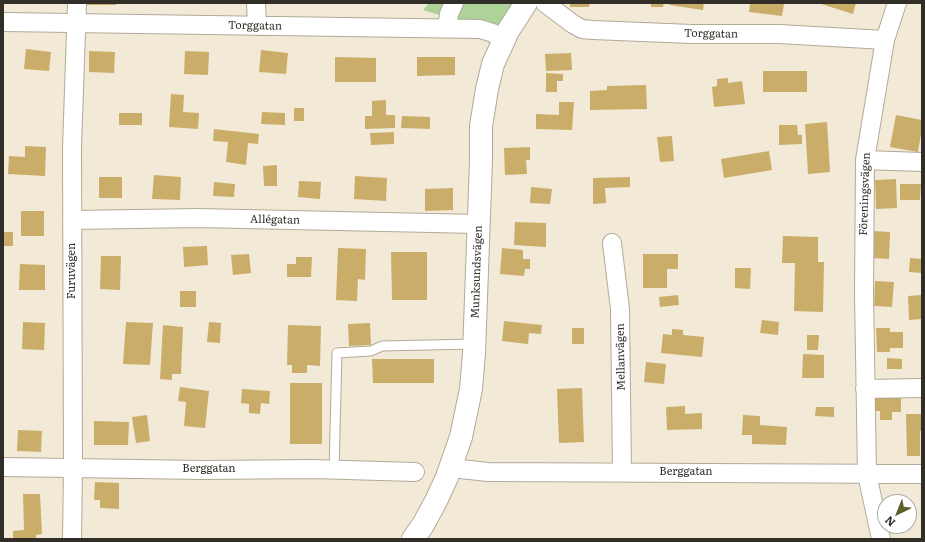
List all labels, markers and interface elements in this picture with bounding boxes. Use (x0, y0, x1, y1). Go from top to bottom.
street label: Torggatan (228, 19, 282, 33)
street label: Torggatan (684, 27, 738, 41)
street label: Föreningsvägen (857, 152, 873, 236)
street label: Allégatan (250, 213, 300, 227)
street label: Munksundsvägen (469, 225, 485, 319)
street label: Furuvägen (65, 243, 79, 299)
street label: Mellanvägen (614, 323, 628, 391)
street label: Berggatan (182, 462, 236, 476)
street label: Berggatan (659, 465, 713, 479)
north arrow (877, 494, 917, 534)
text: N (881, 513, 898, 531)

